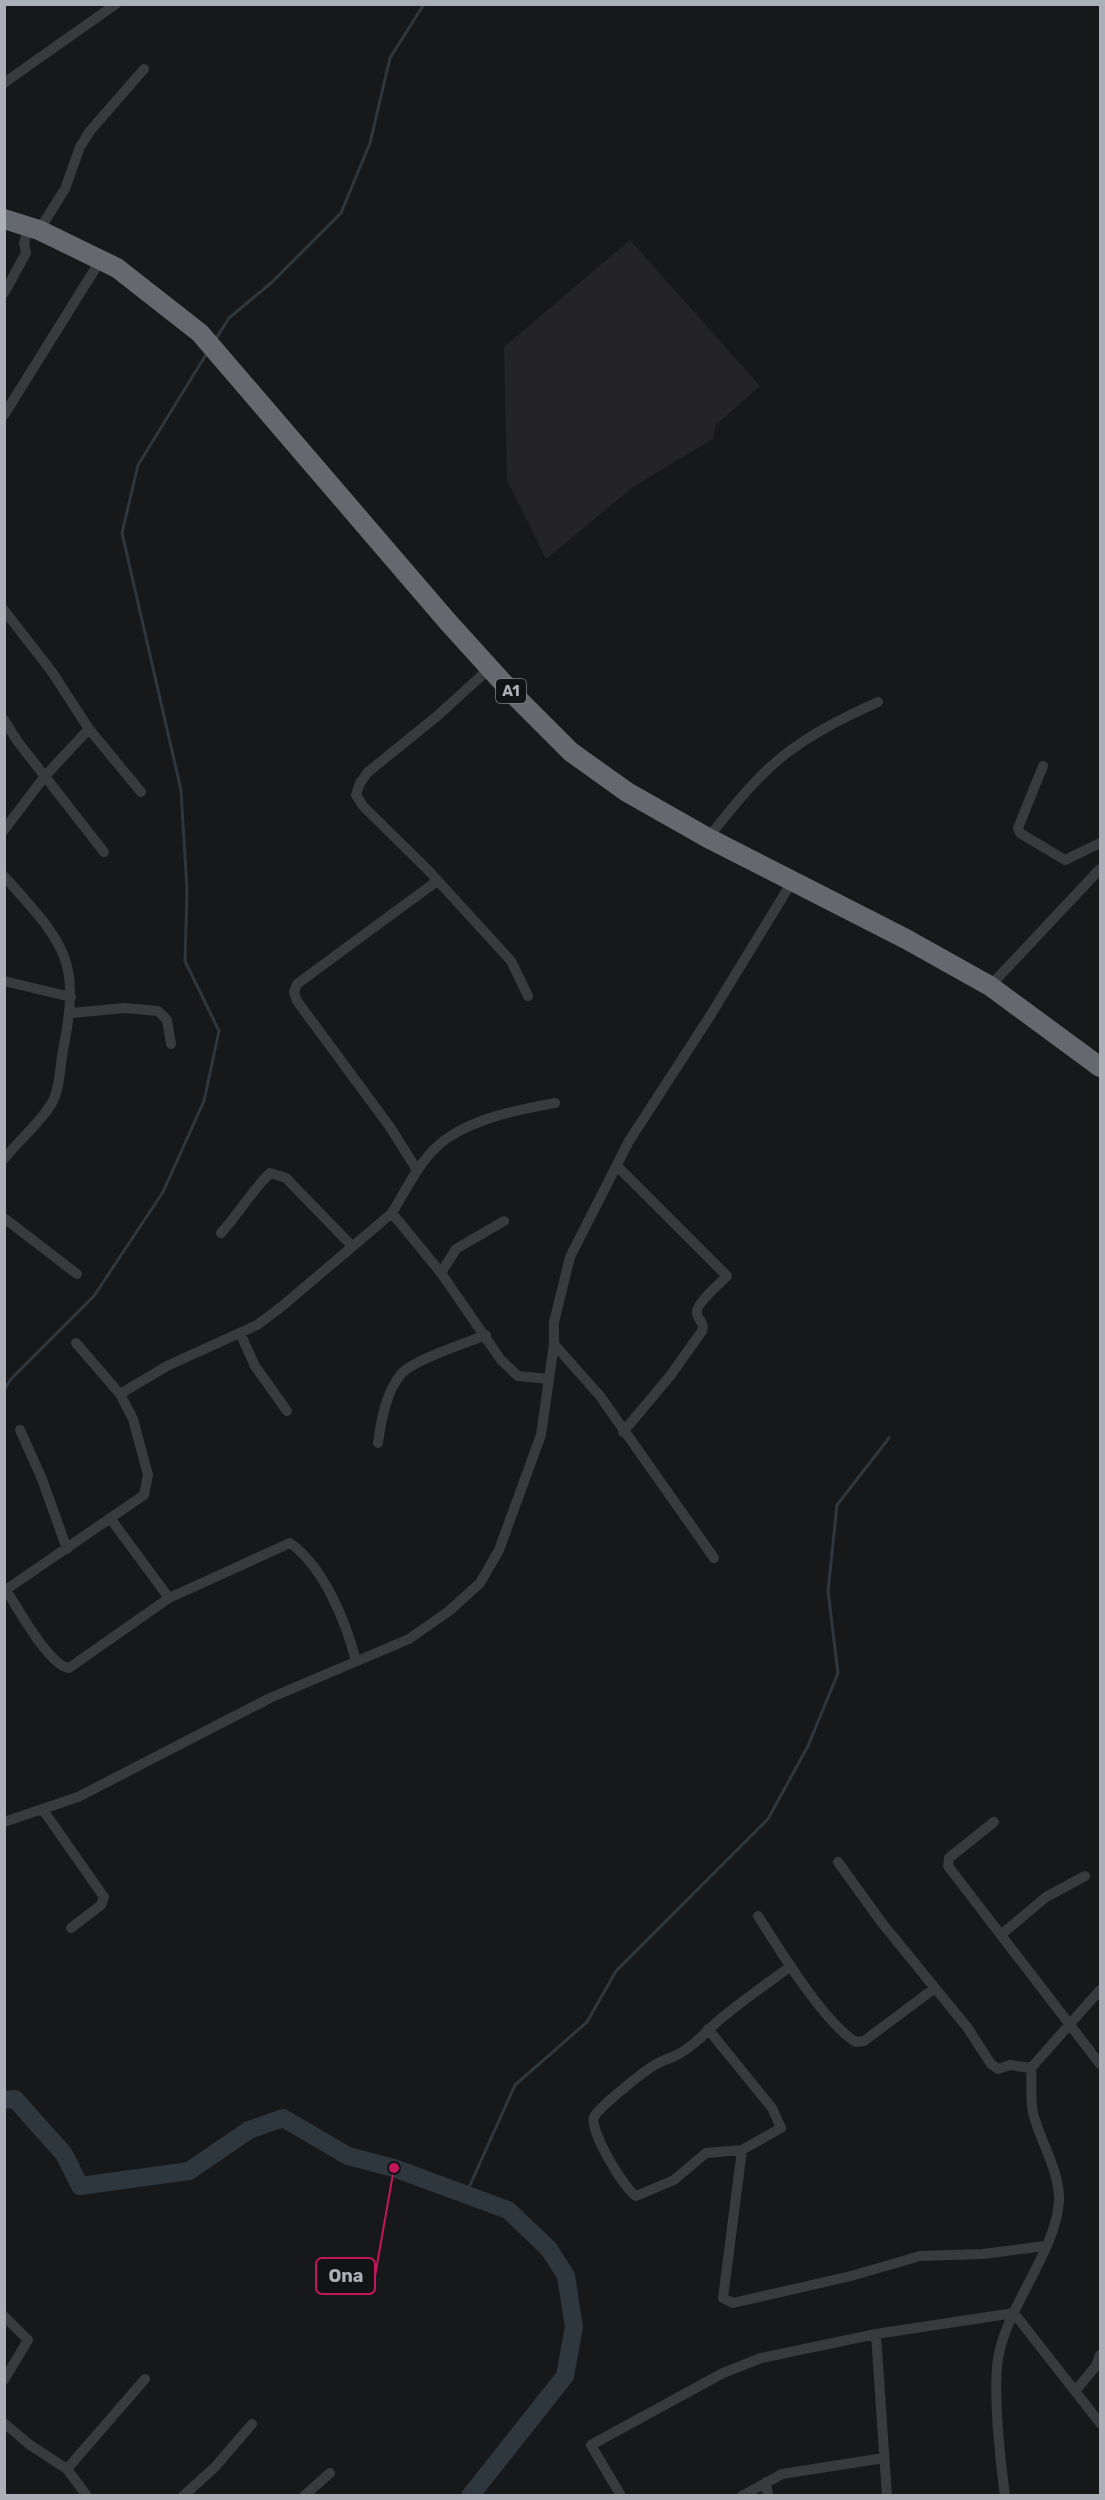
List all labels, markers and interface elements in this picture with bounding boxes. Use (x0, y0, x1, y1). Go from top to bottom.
road number: A1 (496, 679, 526, 703)
callout: Ona (316, 2258, 375, 2294)
text: Ona (328, 2265, 364, 2287)

